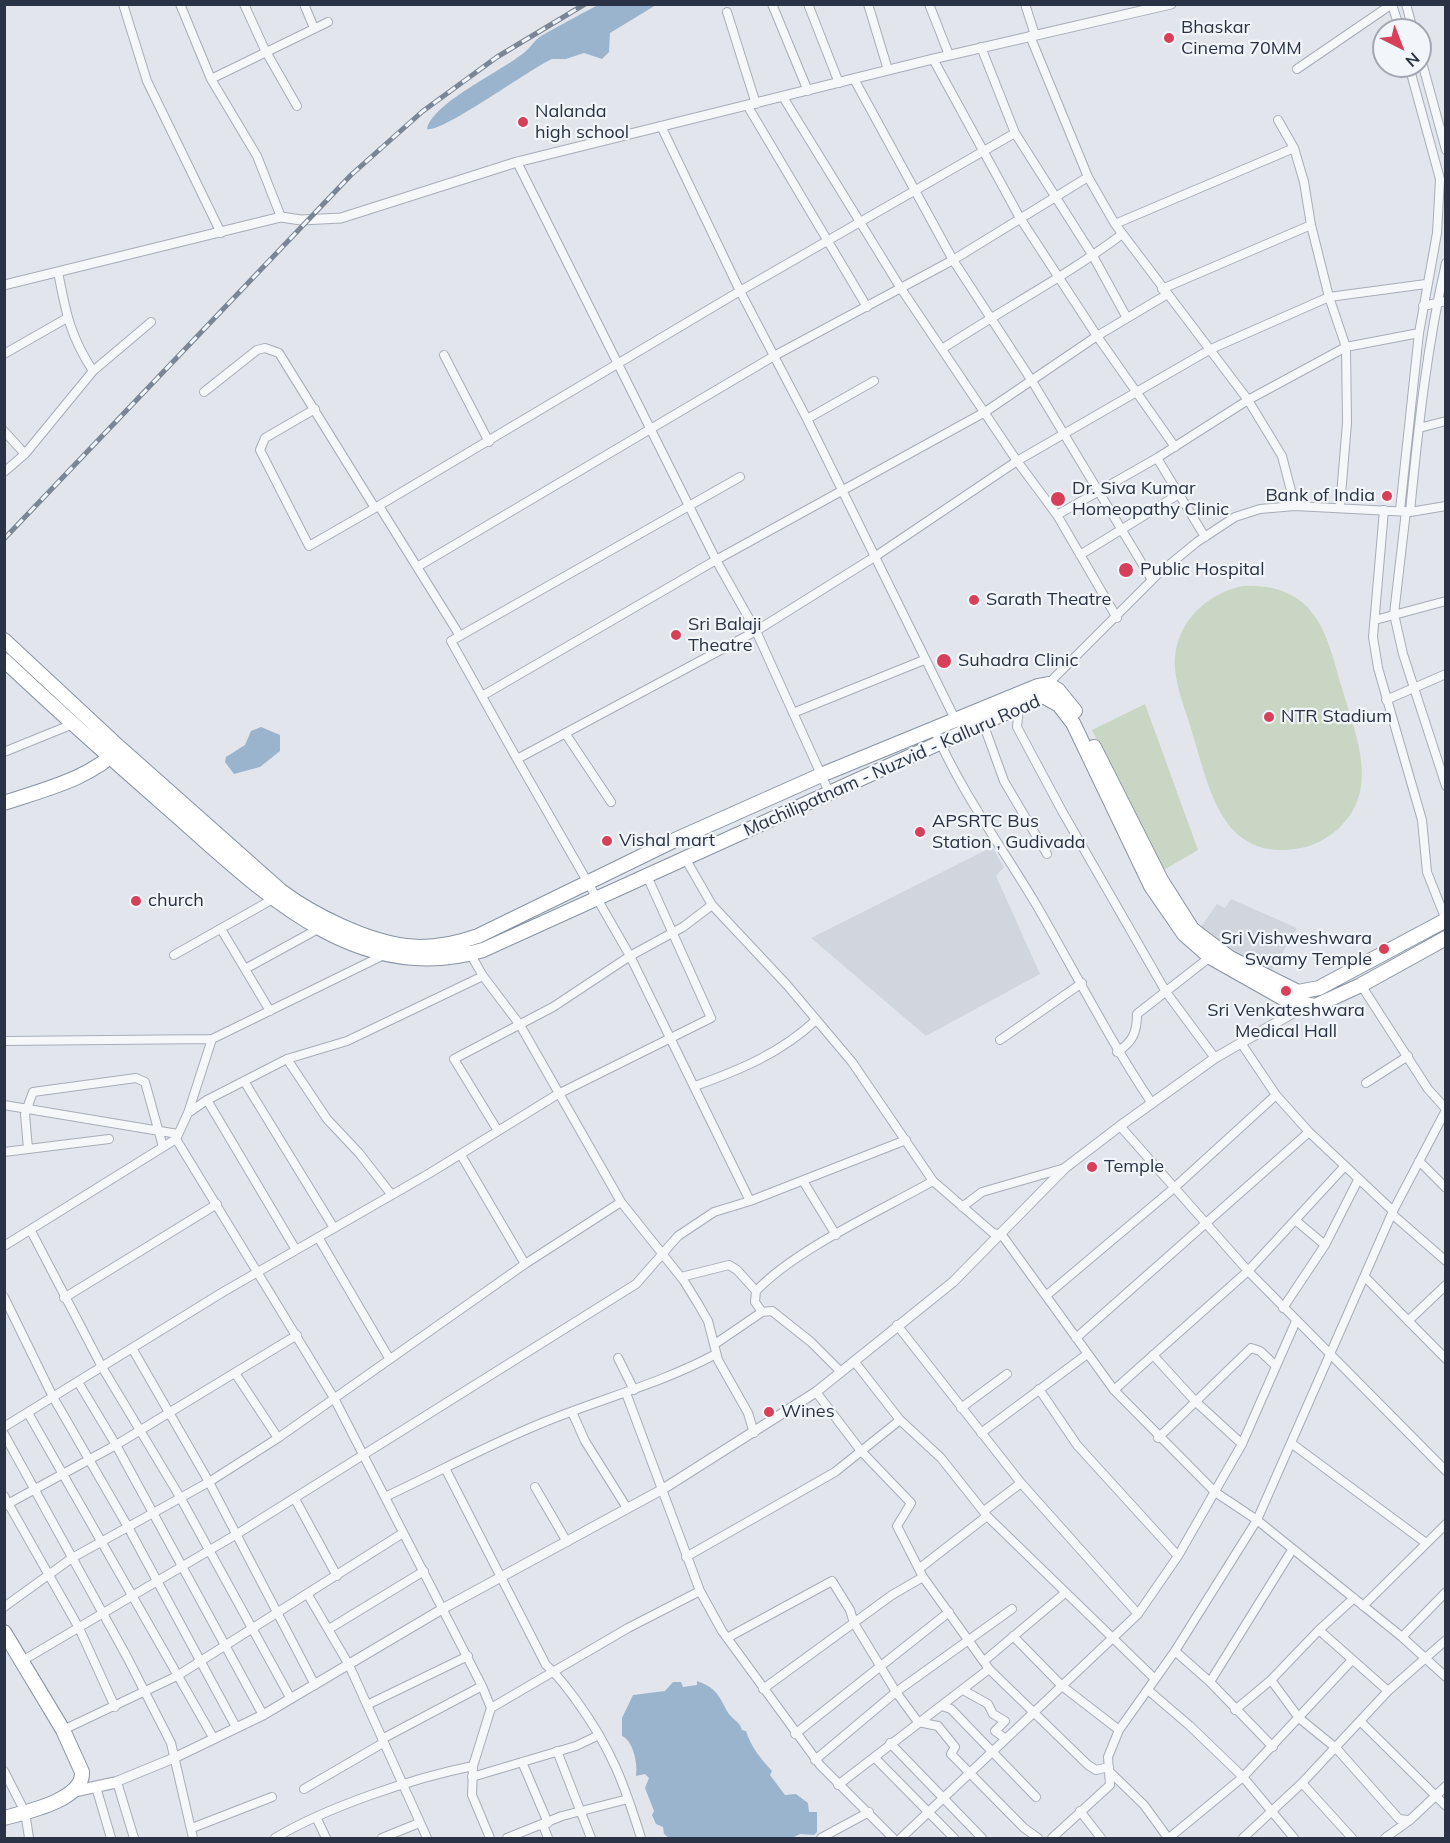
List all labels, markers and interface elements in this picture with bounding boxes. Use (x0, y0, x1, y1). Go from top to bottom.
place label: Bhaskar Cinema 70MM (1181, 17, 1302, 60)
north arrow (1372, 18, 1432, 78)
marker: Bhaskar Cinema 70MM (1162, 31, 1176, 45)
text: N (1402, 48, 1424, 71)
place label: Nalanda high school (535, 101, 629, 144)
marker: Nalanda high school (516, 115, 530, 129)
place label: Dr. Siva Kumar Homeopathy Clinic (1072, 478, 1229, 520)
place label: Bank of India (1265, 485, 1375, 507)
marker: Bank of India (1380, 489, 1394, 503)
marker: Dr. Siva Kumar Homeopathy Clinic (1049, 490, 1067, 508)
place label: Public Hospital (1140, 559, 1264, 581)
marker: Public Hospital (1117, 561, 1135, 579)
place label: Sarath Theatre (986, 589, 1111, 611)
marker: Sarath Theatre (967, 593, 981, 607)
place label: Sri Balaji Theatre (688, 614, 761, 656)
marker: Sri Balaji Theatre (669, 628, 683, 642)
place label: Suhadra Clinic (958, 650, 1078, 672)
marker: Suhadra Clinic (935, 652, 953, 670)
street label: Machilipatnam - Nuzvid - Kalluru Road (740, 691, 1044, 841)
place label: NTR Stadium (1281, 706, 1392, 728)
marker: NTR Stadium (1262, 710, 1276, 724)
place label: APSRTC Bus Station , Gudivada (932, 811, 1086, 854)
marker: APSRTC Bus Station , Gudivada (913, 825, 927, 839)
place label: Vishal mart (619, 830, 715, 852)
marker: Vishal mart (600, 834, 614, 848)
place label: church (148, 890, 204, 912)
marker: church (129, 894, 143, 908)
place label: Sri Vishweshwara Swamy Temple (1221, 928, 1372, 970)
marker: Sri Vishweshwara Swamy Temple (1377, 942, 1391, 956)
marker: Sri Venkateshwara Medical Hall (1279, 984, 1293, 998)
place label: Sri Venkateshwara Medical Hall (1207, 1000, 1365, 1042)
place label: Temple (1104, 1156, 1164, 1178)
marker: Temple (1085, 1160, 1099, 1174)
place label: Wines (781, 1401, 835, 1423)
marker: Wines (762, 1405, 776, 1419)

